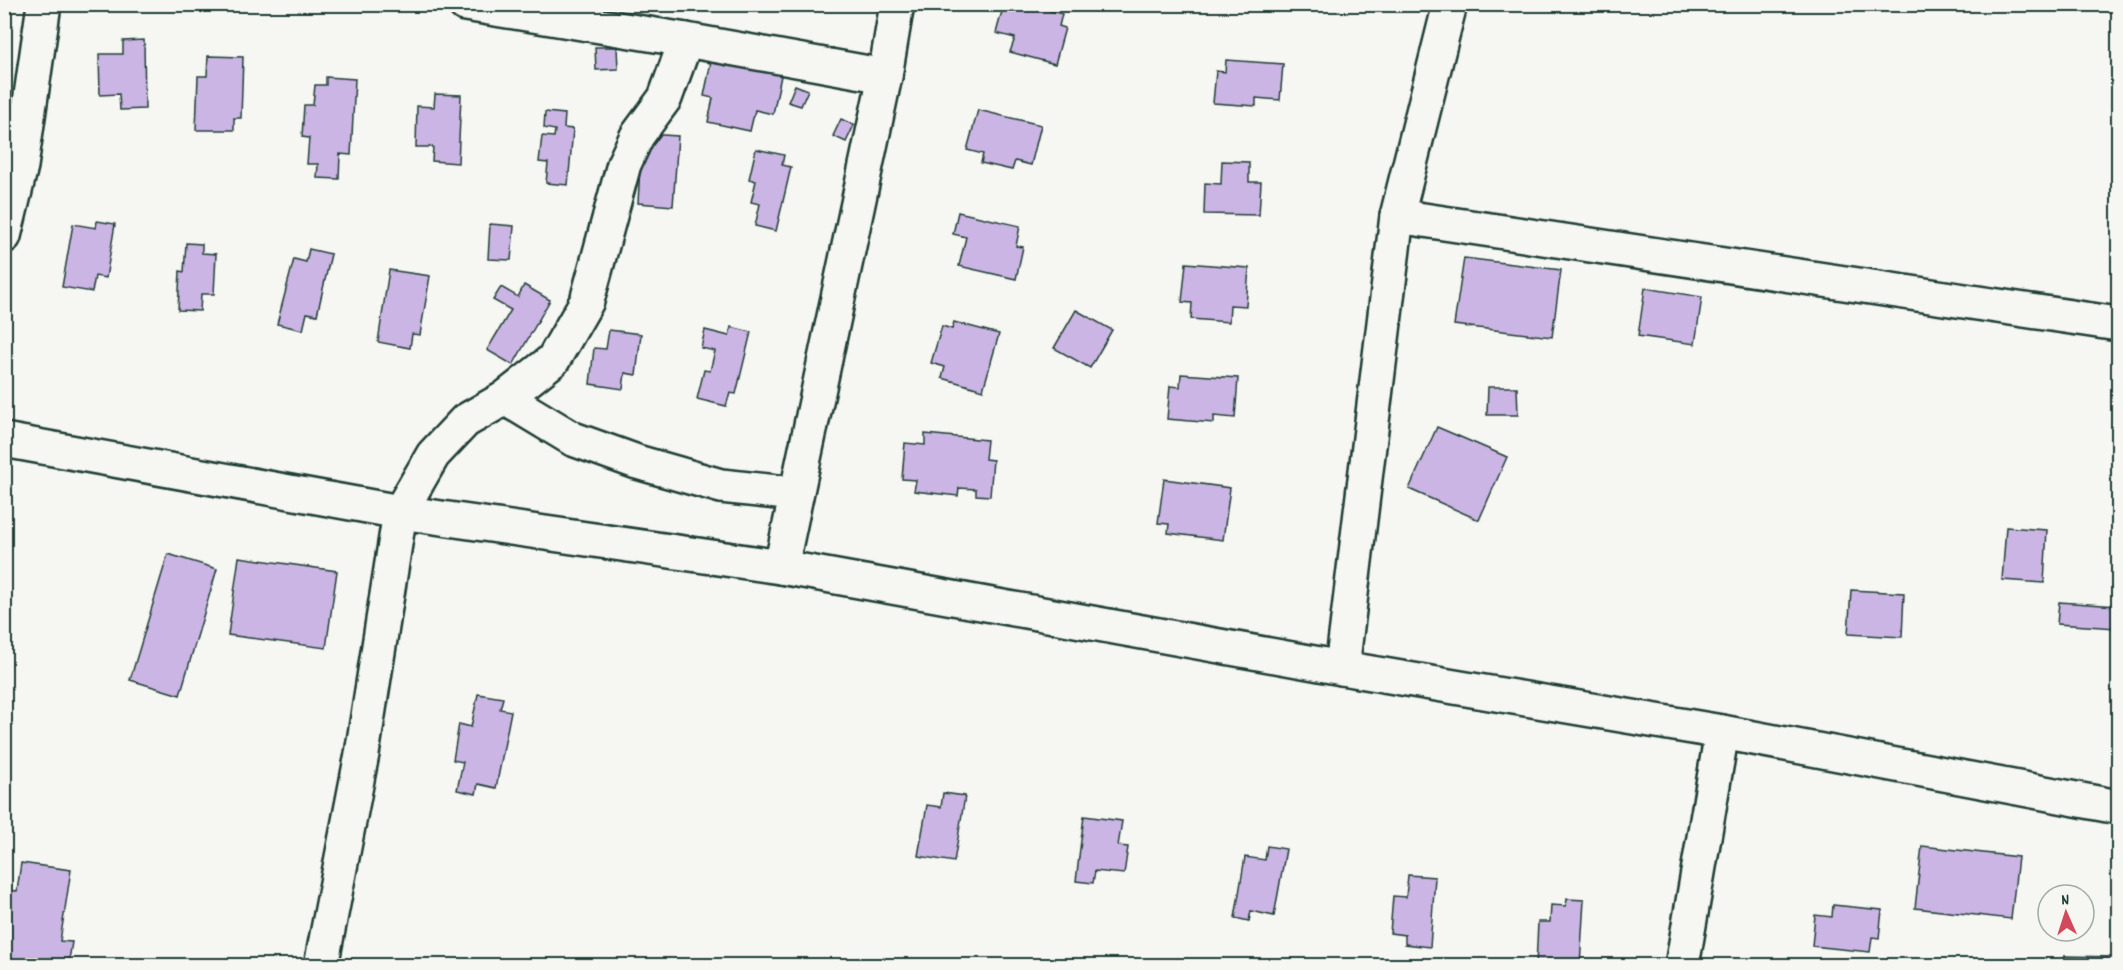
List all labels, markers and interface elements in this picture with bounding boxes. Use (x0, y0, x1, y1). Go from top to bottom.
north arrow (2036, 883, 2096, 943)
text: N (2061, 889, 2070, 912)

